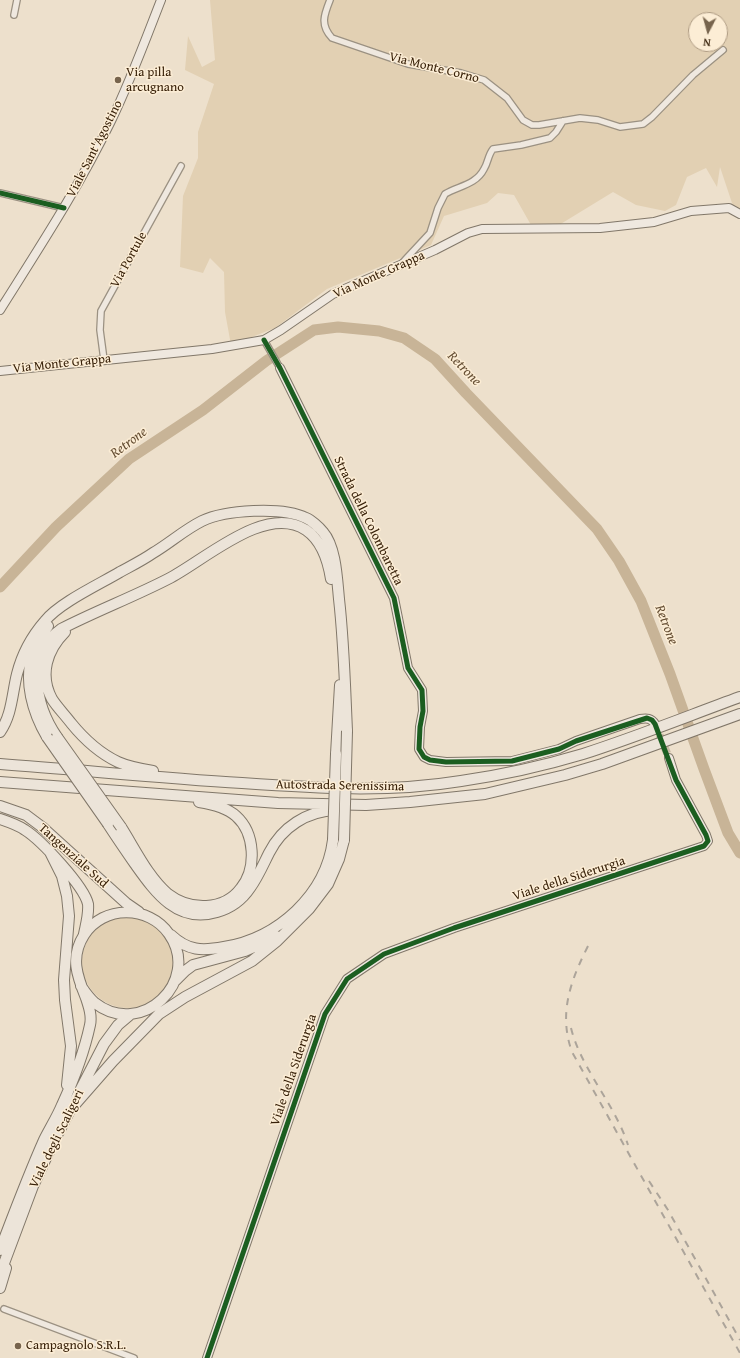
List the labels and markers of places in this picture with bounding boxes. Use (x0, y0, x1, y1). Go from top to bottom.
place label: Via pilla arcugnano (126, 65, 184, 96)
marker: Via pilla arcugnano (113, 75, 123, 85)
place label: Campagnolo S.R.L. (26, 1338, 126, 1354)
marker: Campagnolo S.R.L. (13, 1341, 23, 1351)

